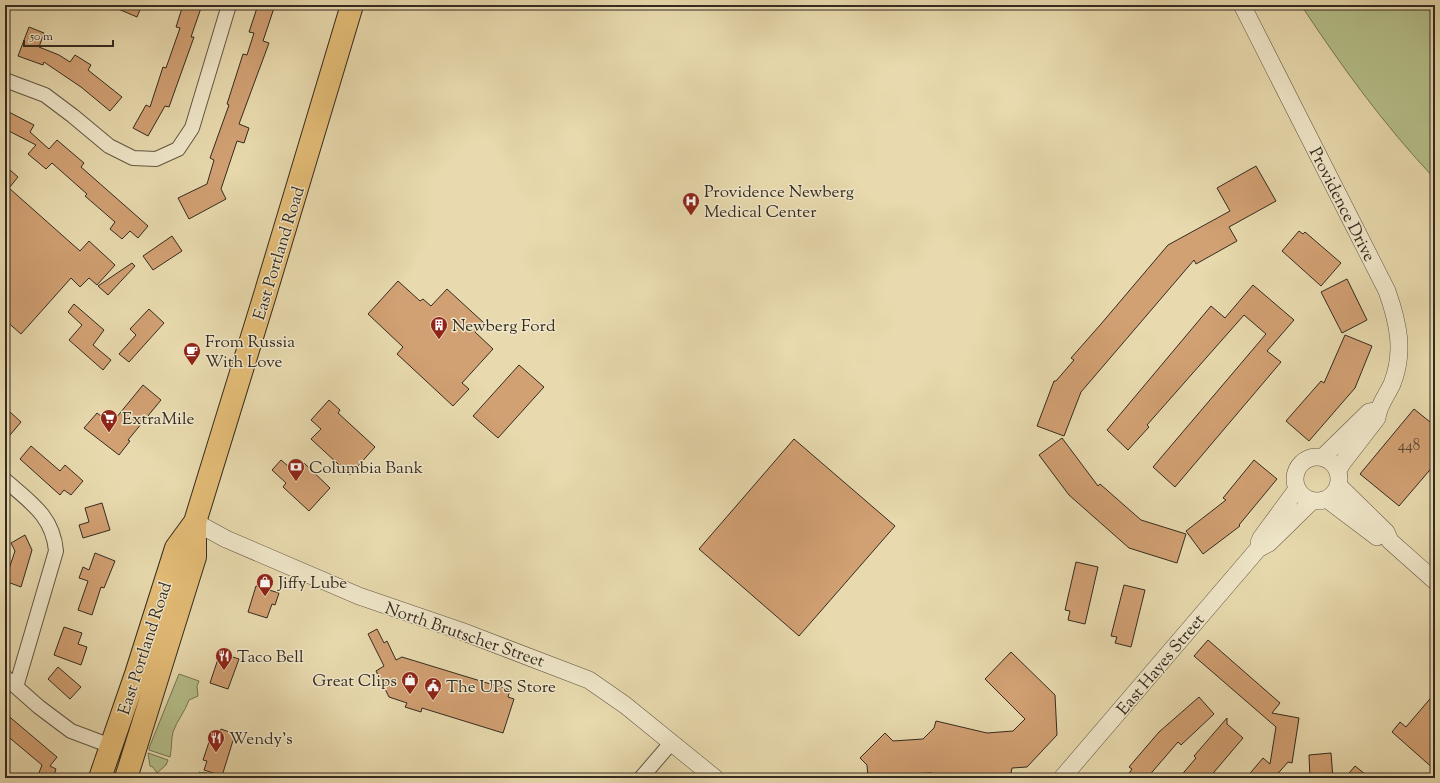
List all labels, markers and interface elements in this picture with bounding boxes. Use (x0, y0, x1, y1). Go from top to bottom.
scale bar (24, 22, 113, 48)
text: 50 m (29, 28, 53, 46)
street label: Providence Drive (1302, 144, 1380, 266)
place label: Providence Newberg Medical Center (704, 181, 854, 225)
street label: East Portland Road (248, 183, 312, 323)
hospital icon: Providence Newberg Medical Center (681, 191, 701, 216)
building icon: Newberg Ford (429, 315, 449, 340)
place label: Newberg Ford (452, 315, 556, 339)
place label: From Russia With Love (205, 331, 295, 375)
cafe icon: From Russia With Love (182, 341, 202, 366)
supermarket icon: ExtraMile (99, 408, 119, 433)
place label: ExtraMile (122, 408, 194, 432)
house number: 448 (1398, 436, 1420, 457)
bank icon: Columbia Bank (286, 457, 306, 482)
place label: Columbia Bank (309, 457, 423, 481)
shop icon: Jiffy Lube (255, 572, 275, 597)
place label: Jiffy Lube (277, 572, 347, 596)
street label: East Portland Road (113, 579, 179, 718)
street label: North Brutscher Street (381, 597, 547, 674)
street label: East Hayes Street (1112, 609, 1211, 721)
restaurant icon: Taco Bell (214, 646, 234, 671)
place label: Taco Bell (237, 646, 304, 670)
place label: Great Clips (312, 670, 397, 694)
shop icon: Great Clips (400, 670, 420, 695)
public building icon: The UPS Store (423, 676, 443, 701)
place label: The UPS Store (446, 676, 556, 700)
restaurant icon: Wendy's (206, 728, 226, 753)
place label: Wendy's (229, 728, 293, 752)

